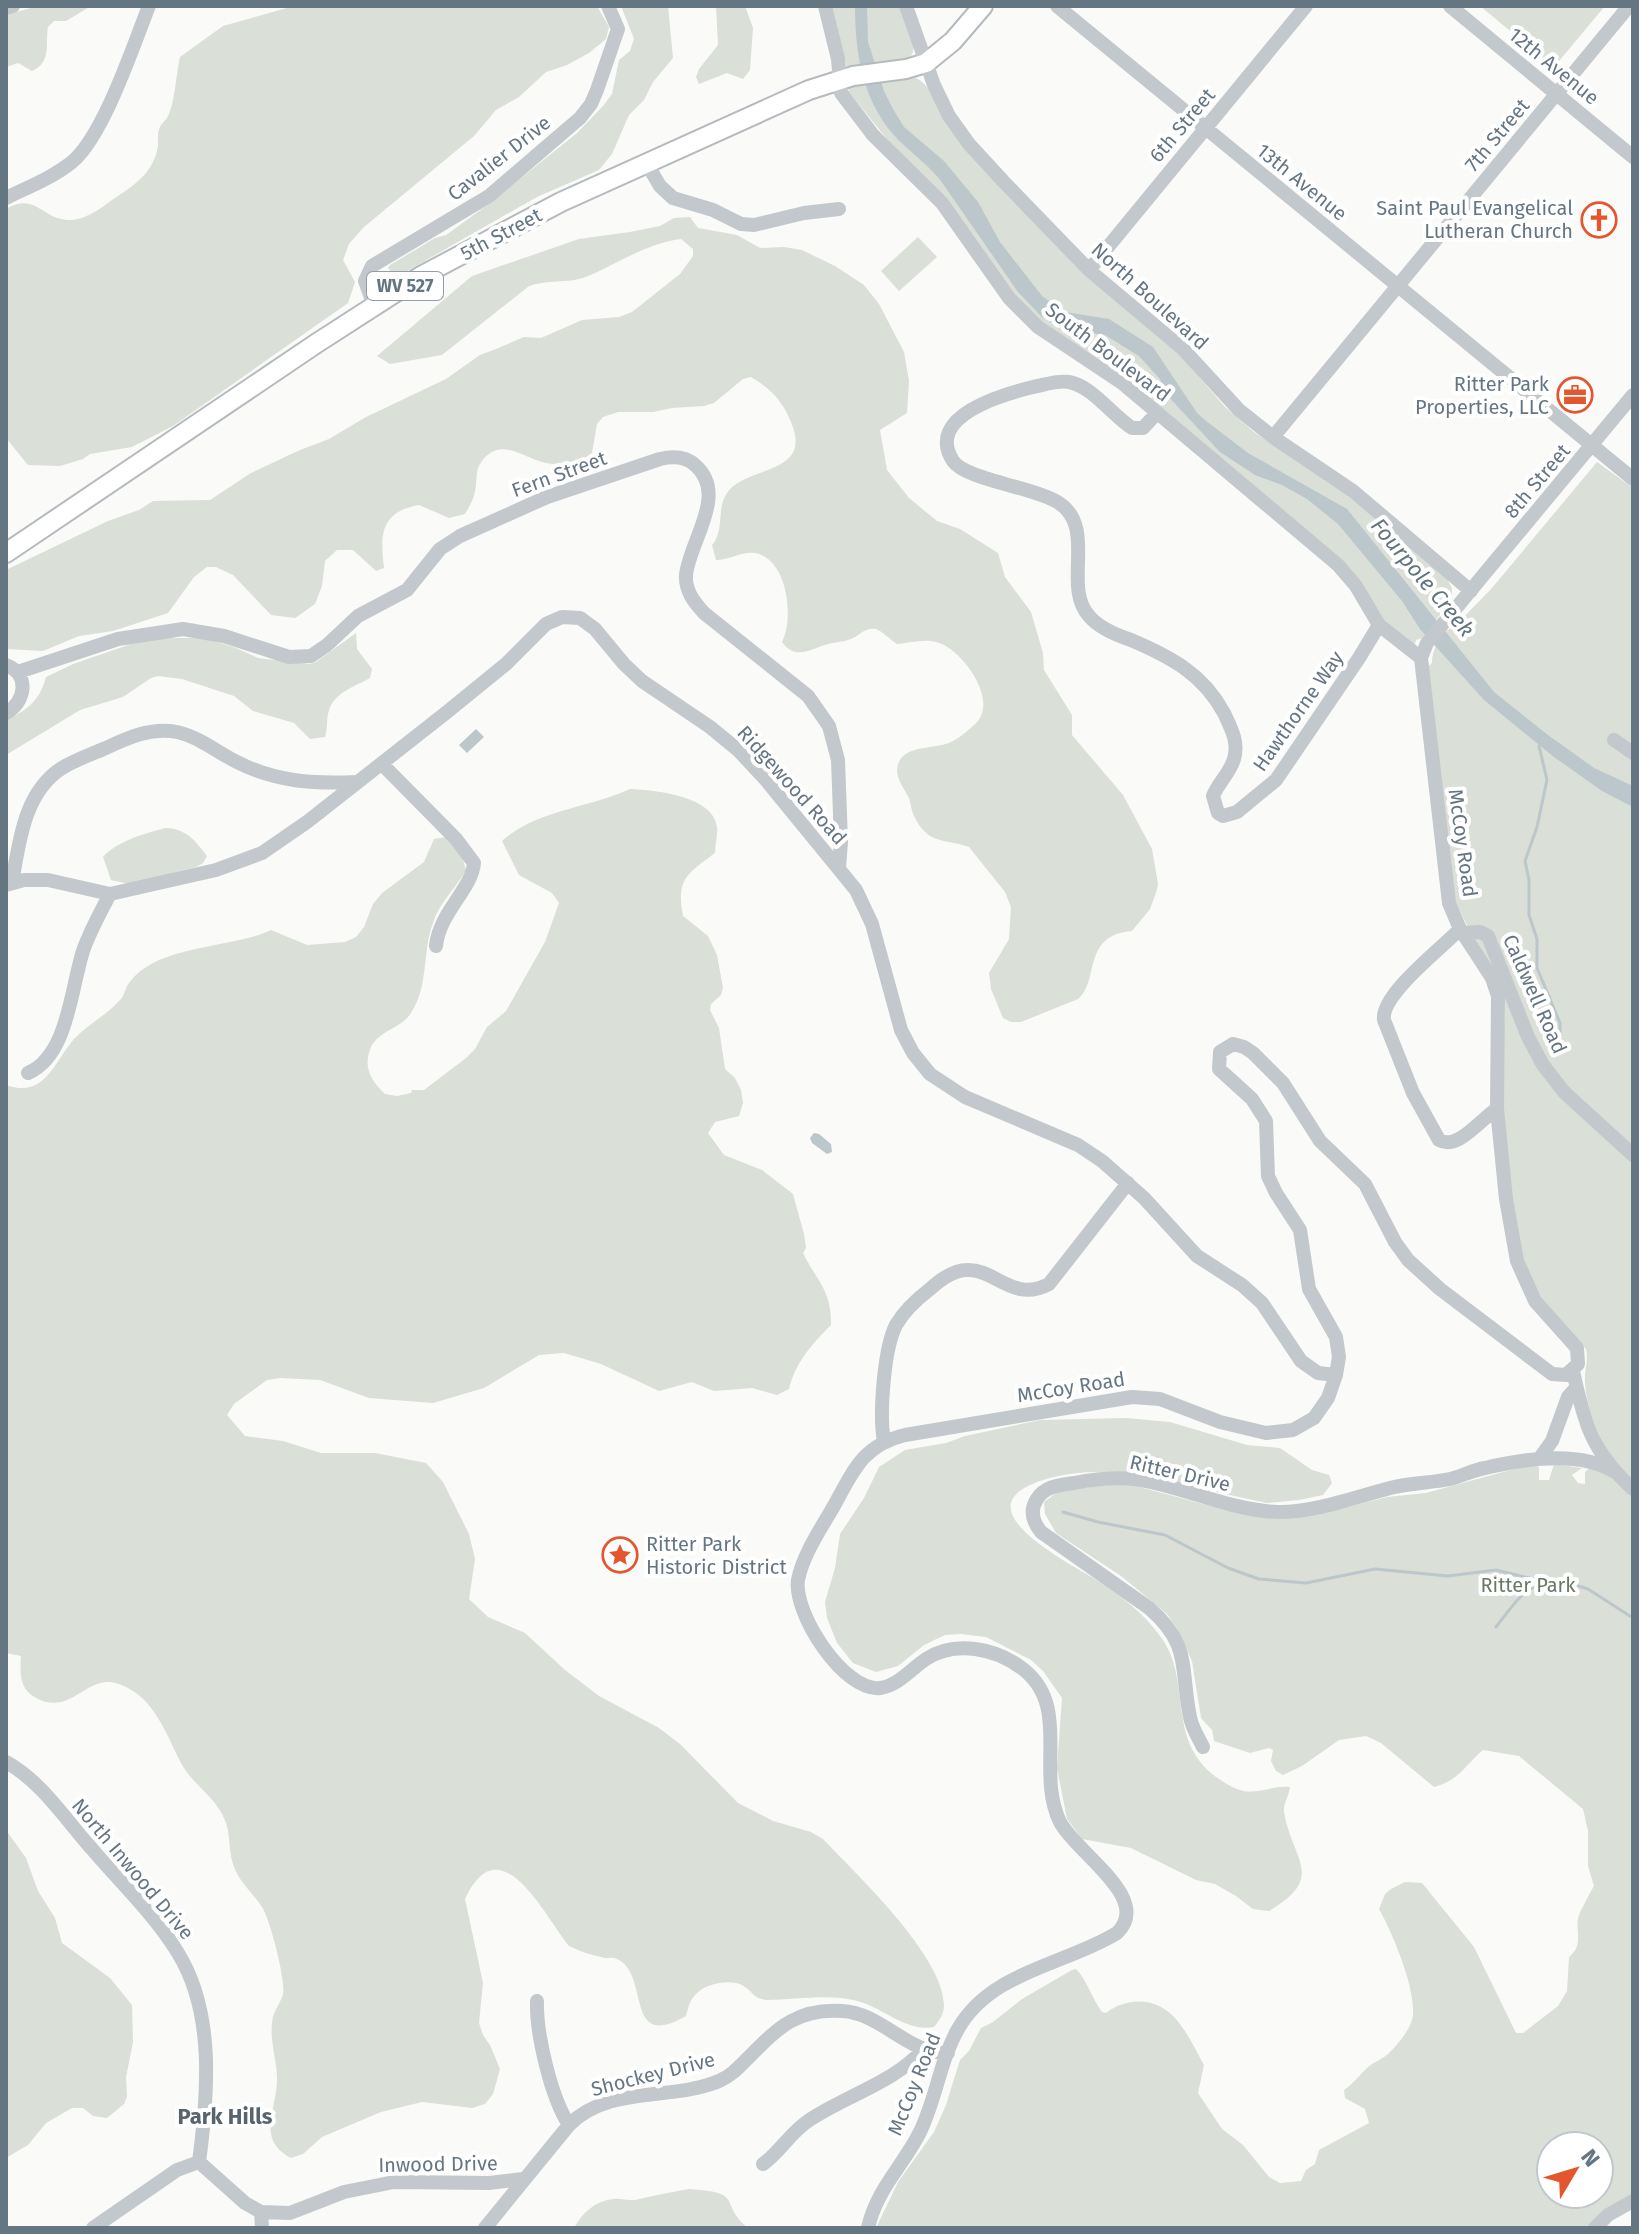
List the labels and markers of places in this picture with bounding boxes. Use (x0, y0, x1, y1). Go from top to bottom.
place label: Saint Paul Evangelical Lutheran Church (1376, 196, 1573, 243)
church icon: Saint Paul Evangelical Lutheran Church (1580, 201, 1618, 239)
place label: Ritter Park Properties, LLC (1415, 372, 1550, 419)
office icon: Ritter Park Properties, LLC (1556, 376, 1594, 414)
place label: Ritter Park Historic District (646, 1532, 787, 1579)
place icon: Ritter Park Historic District (601, 1536, 639, 1574)

